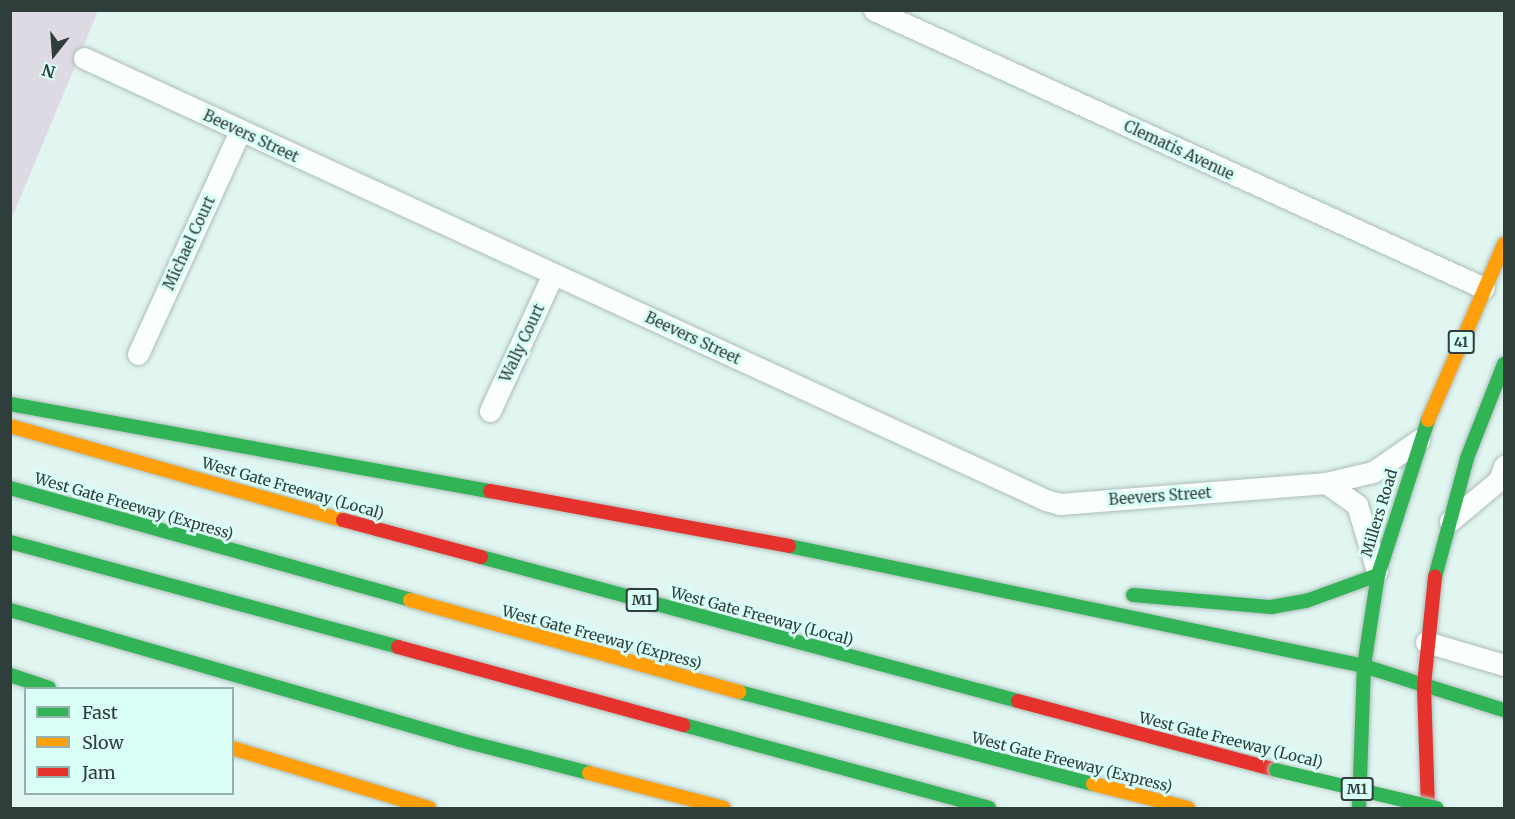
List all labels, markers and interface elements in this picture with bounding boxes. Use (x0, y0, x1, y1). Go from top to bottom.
north arrow (24, 24, 84, 84)
text: N (40, 60, 58, 83)
street label: Beevers Street (200, 106, 302, 166)
street label: Clematis Avenue (1121, 117, 1237, 183)
street label: Michael Court (159, 193, 219, 293)
street label: Wally Court (496, 301, 548, 385)
street label: Beevers Street (642, 308, 744, 368)
road number: 41 (1448, 331, 1474, 353)
street label: West Gate Freeway (Local) (200, 453, 386, 523)
street label: Millers Road (1357, 467, 1401, 559)
street label: West Gate Freeway (Express) (33, 469, 235, 543)
street label: Beevers Street (1108, 483, 1212, 509)
street label: West Gate Freeway (Local) (668, 583, 856, 649)
road number: M1 (626, 589, 658, 611)
street label: West Gate Freeway (Express) (500, 602, 704, 672)
legend (24, 687, 234, 795)
text: Fast (82, 701, 118, 724)
street label: West Gate Freeway (Local) (1137, 708, 1325, 772)
street label: West Gate Freeway (Express) (970, 728, 1174, 796)
text: Slow (82, 731, 124, 754)
text: Jam (82, 761, 116, 784)
road number: M1 (1340, 778, 1374, 800)

